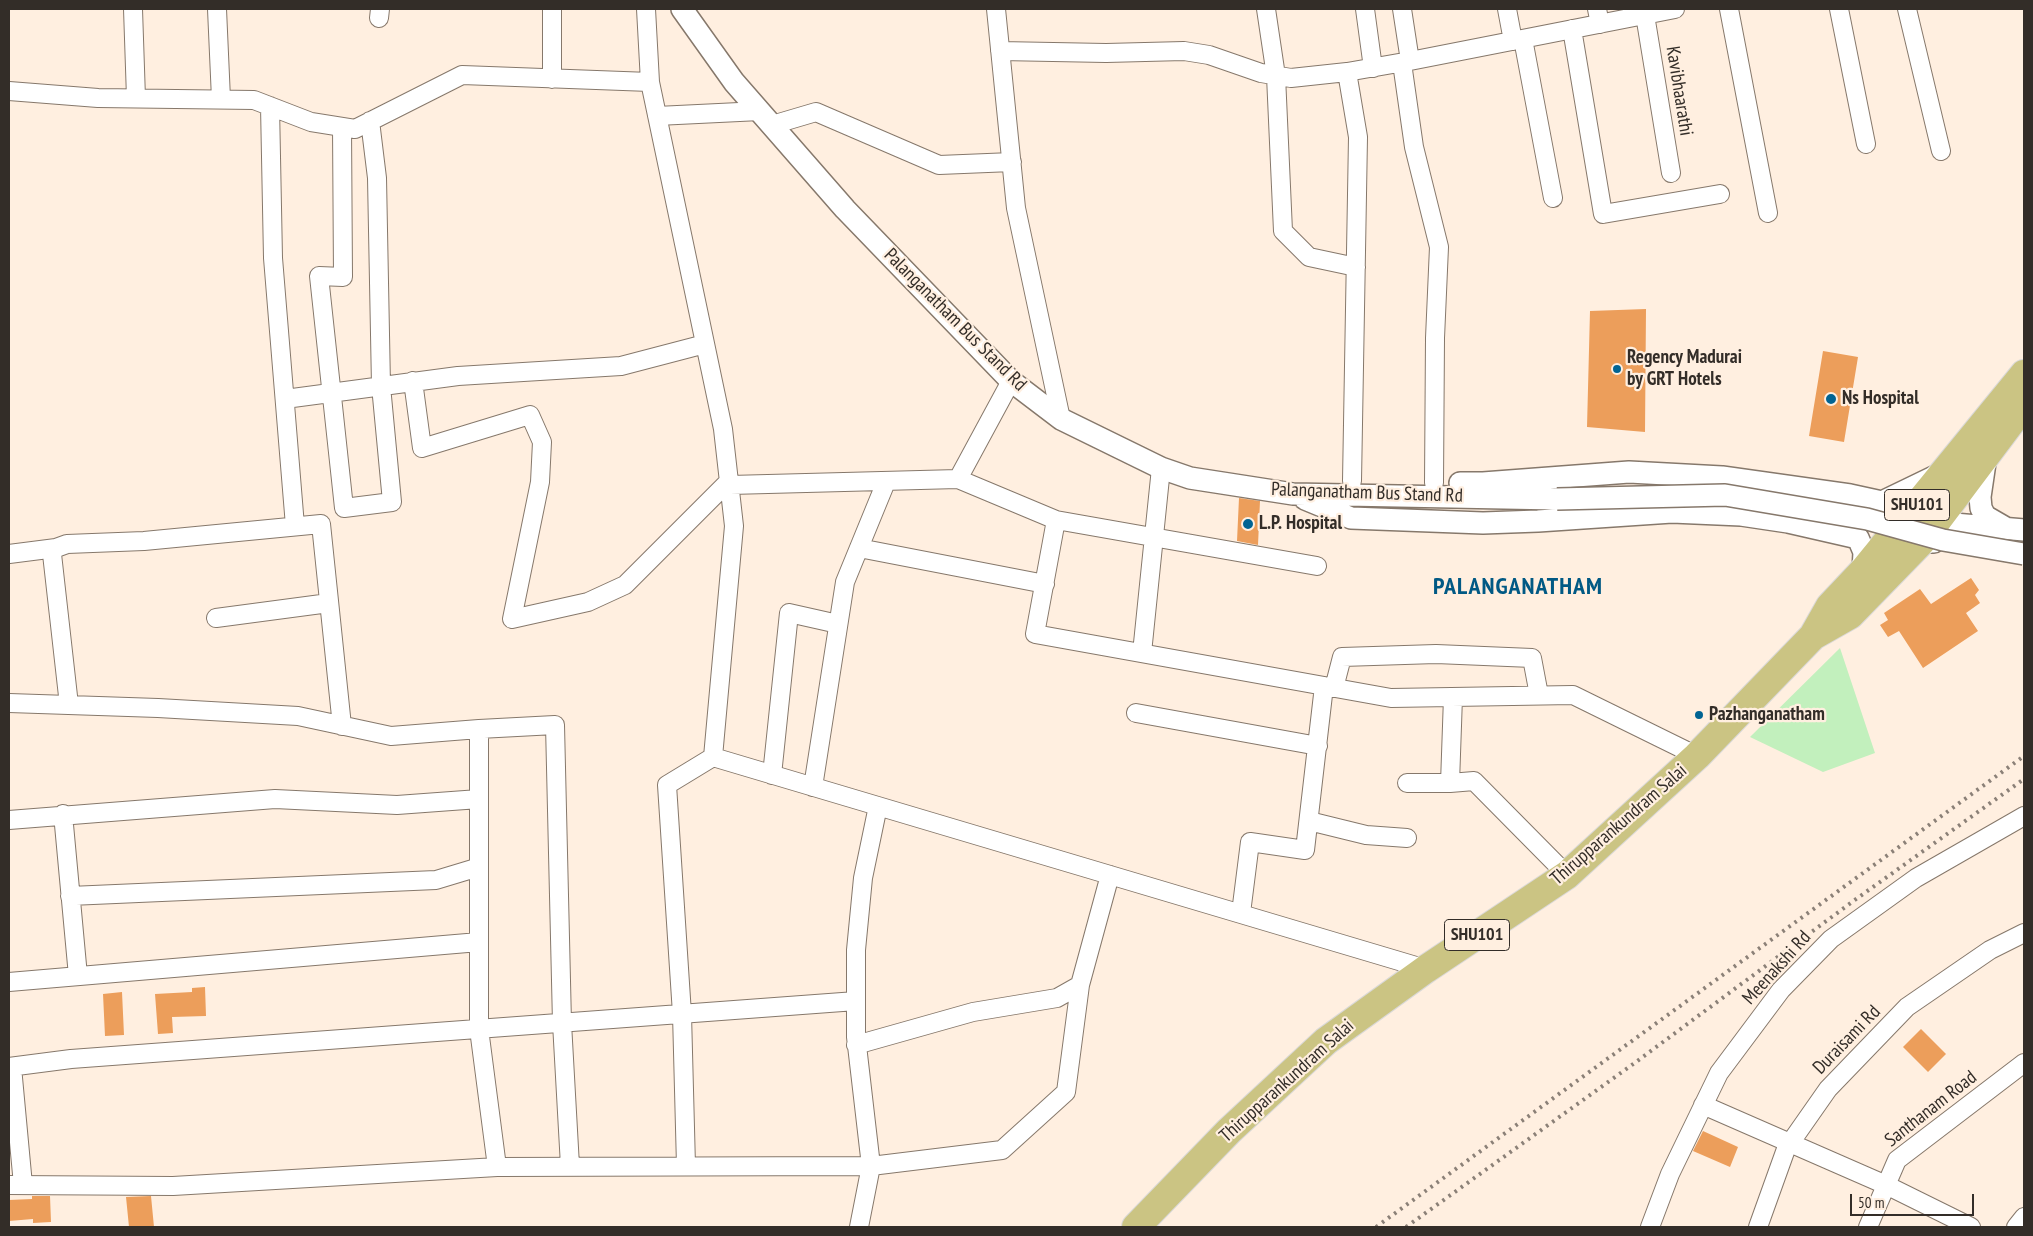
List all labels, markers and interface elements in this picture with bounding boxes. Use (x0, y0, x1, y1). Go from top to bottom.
street label: Kavibhaarathi (1661, 45, 1697, 137)
street label: Palanganatham Bus Stand Rd (879, 244, 1031, 396)
place label: Regency Madurai by GRT Hotels (1627, 347, 1742, 391)
marker: Regency Madurai by GRT Hotels (1611, 363, 1623, 375)
place label: Ns Hospital (1842, 388, 1919, 410)
marker: Ns Hospital (1824, 392, 1838, 406)
street label: Palanganatham Bus Stand Rd (1271, 478, 1463, 508)
road number: SHU101 (1884, 490, 1950, 520)
place label: L.P. Hospital (1259, 513, 1342, 535)
marker: L.P. Hospital (1241, 517, 1255, 531)
district label: PALANGANATHAM (1431, 573, 1605, 601)
place label: Pazhanganatham (1709, 704, 1825, 726)
marker: Pazhanganatham (1693, 709, 1705, 721)
street label: Thirupparankundram Salai (1546, 760, 1692, 890)
road number: SHU101 (1444, 920, 1510, 950)
street label: Meenakshi Rd (1738, 926, 1816, 1010)
street label: Duraisami Rd (1809, 1001, 1885, 1079)
street label: Thirupparankundram Salai (1215, 1015, 1359, 1147)
street label: Santhanam Road (1881, 1066, 1981, 1152)
scale bar (1853, 1184, 1977, 1216)
text: 50 m (1858, 1193, 1884, 1212)

